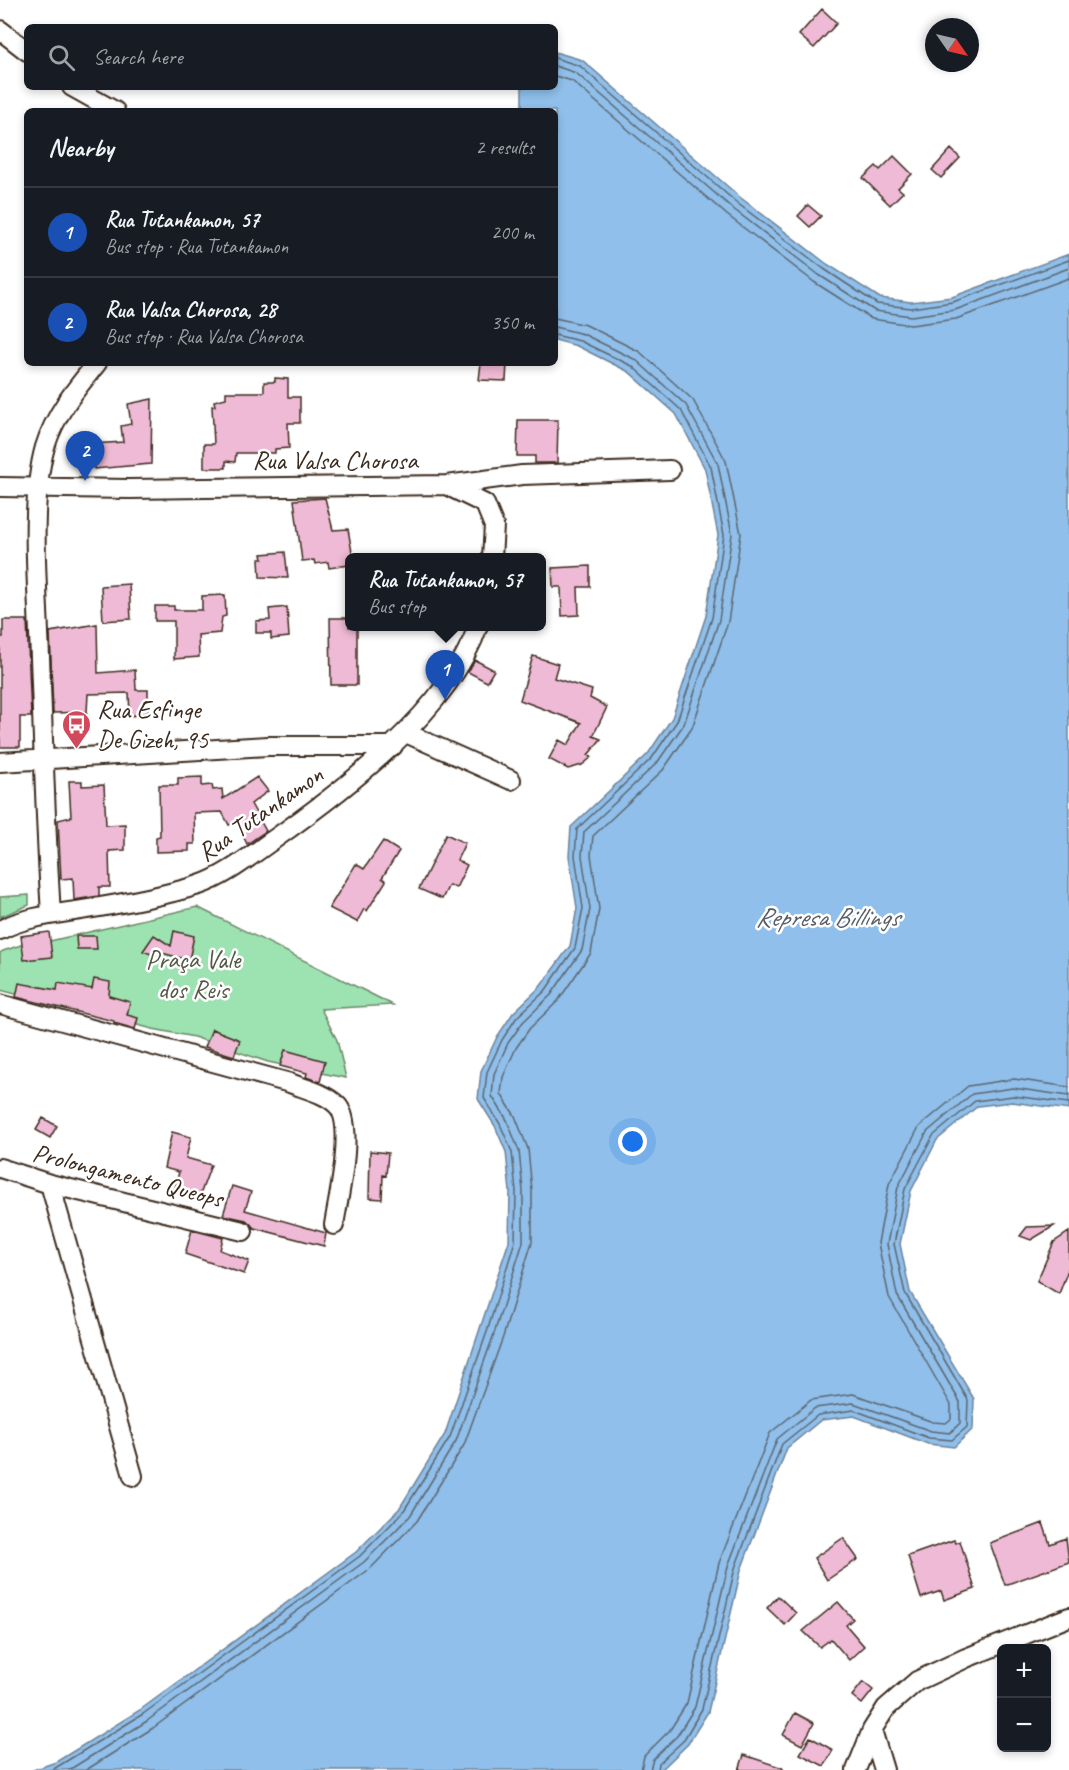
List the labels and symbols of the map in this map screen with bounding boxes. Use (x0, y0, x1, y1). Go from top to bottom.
north arrow (925, 18, 979, 72)
pin: 2 (66, 432, 104, 481)
street label: Rua Valsa Chorosa (252, 444, 419, 477)
pin: 1 (426, 650, 464, 700)
place label: Rua Esfinge De Gizeh, 95 (97, 693, 209, 756)
bus stop icon: Rua Esfinge De Gizeh, 95 (60, 708, 92, 750)
street label: Rua Tutankamon (191, 758, 330, 869)
water label: Represa Billings (756, 900, 903, 934)
park label: Praça Vale dos Reis (146, 943, 242, 1006)
your location (618, 1127, 647, 1156)
street label: Prolongamento Queops (29, 1136, 228, 1216)

